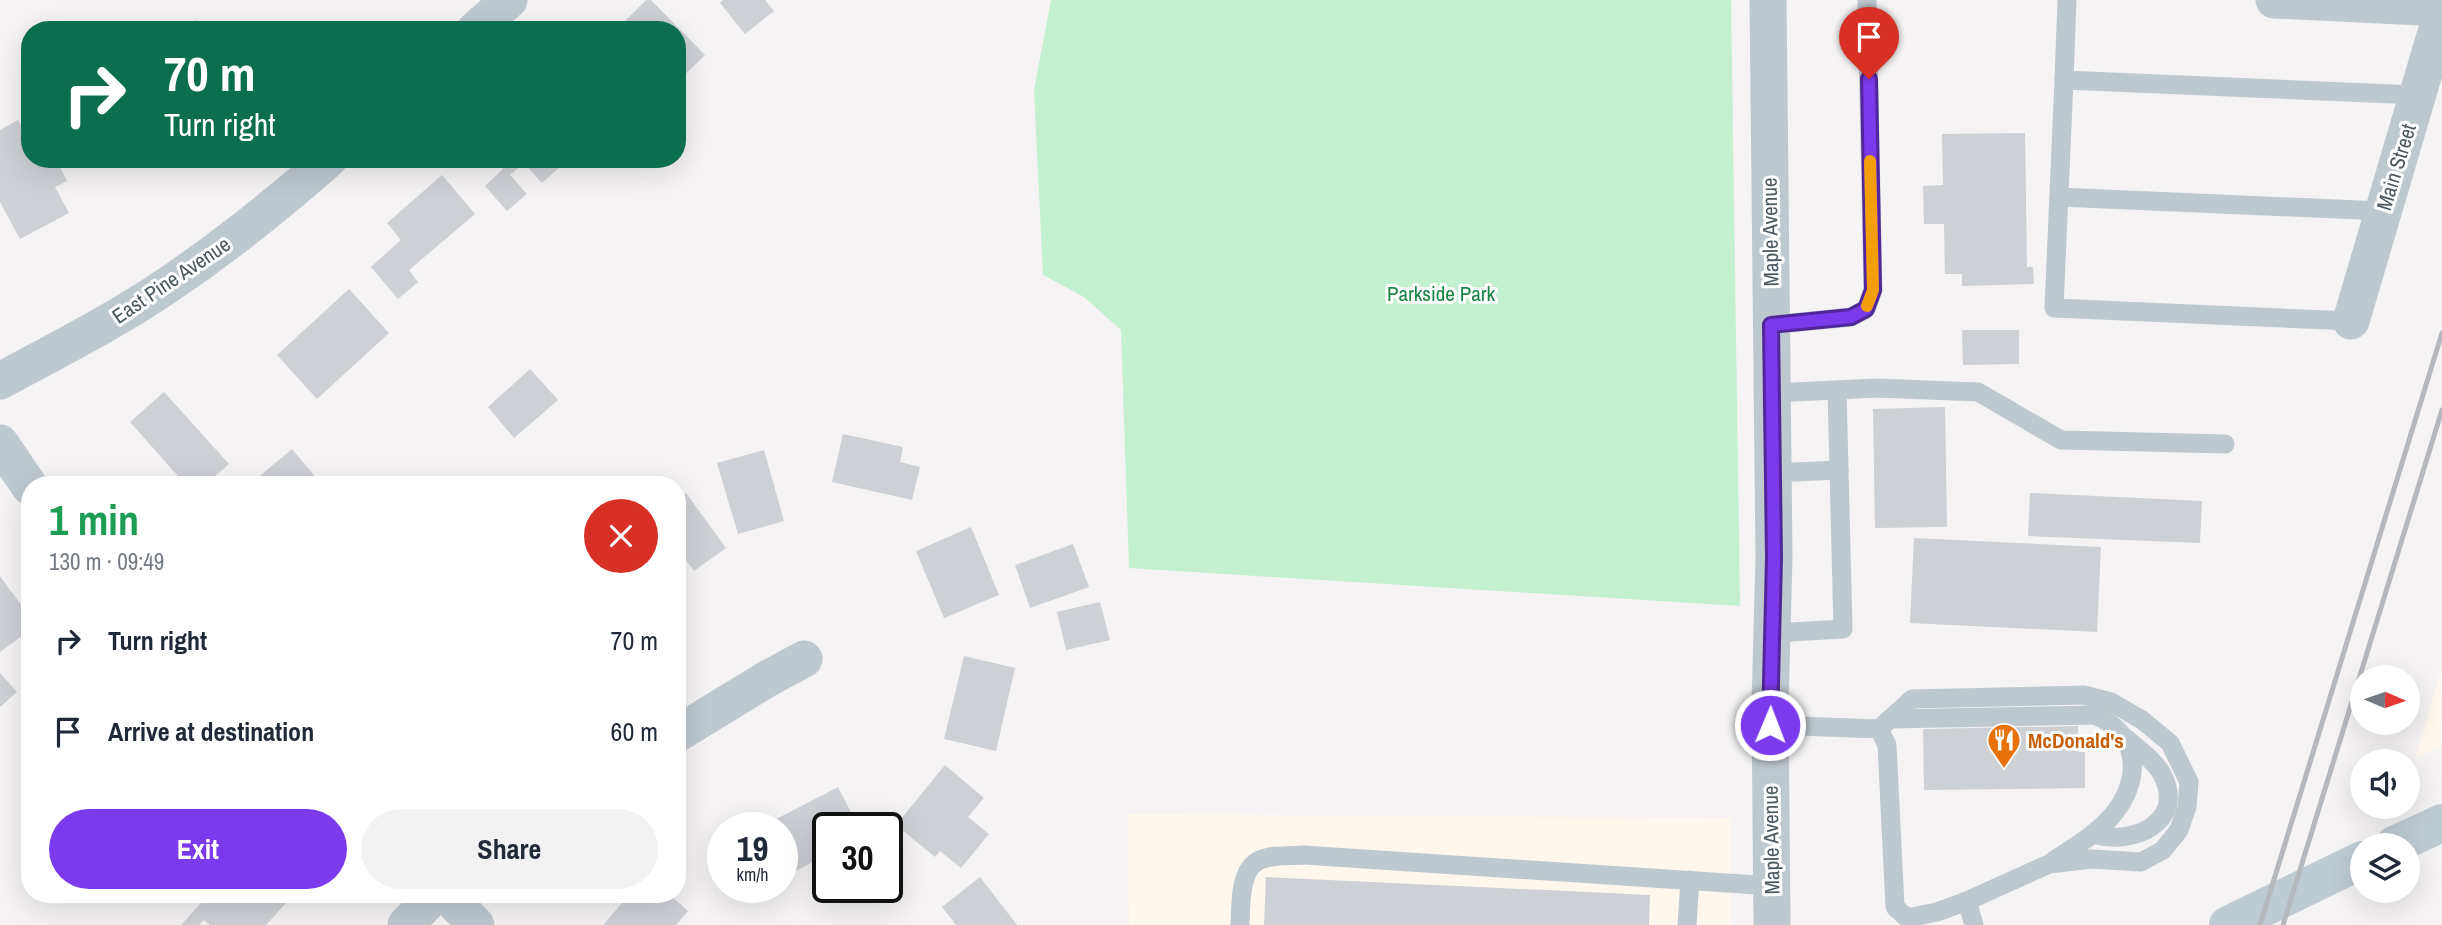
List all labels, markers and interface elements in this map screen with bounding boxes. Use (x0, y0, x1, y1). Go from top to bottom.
pin (1839, 7, 1899, 79)
icon: arrive (1850, 18, 1888, 56)
text: 70 m (164, 40, 256, 106)
icon: right (49, 49, 140, 140)
text: Turn right (164, 103, 276, 146)
street label: Main Street (2369, 120, 2423, 214)
street label: Maple Avenue (1755, 177, 1785, 287)
street label: East Pine Avenue (106, 230, 236, 330)
park label: Parkside Park (1387, 279, 1495, 308)
text: 1 min (49, 492, 139, 548)
button: close (584, 499, 658, 573)
text: 130 m · 09:49 (49, 546, 164, 577)
icon: right (49, 622, 87, 660)
text: Turn right (108, 623, 207, 658)
text: 70 m (611, 623, 658, 658)
north arrow (2350, 665, 2420, 735)
map controls (2350, 665, 2420, 903)
position arrow (1733, 688, 1807, 762)
icon: arrive (49, 713, 87, 751)
text: Arrive at destination (108, 714, 314, 749)
text: 60 m (611, 714, 658, 749)
restaurant icon: McDonald's (1985, 721, 2023, 770)
place label: McDonald's (2028, 726, 2124, 755)
button: sound (2350, 749, 2420, 819)
street label: Maple Avenue (1756, 785, 1786, 895)
button: Exit (49, 809, 347, 889)
button: Share (361, 809, 658, 889)
speed limit sign: 30 (812, 812, 903, 903)
text: 19 (737, 825, 768, 872)
button: layers (2350, 833, 2420, 903)
text: km/h (737, 862, 769, 887)

